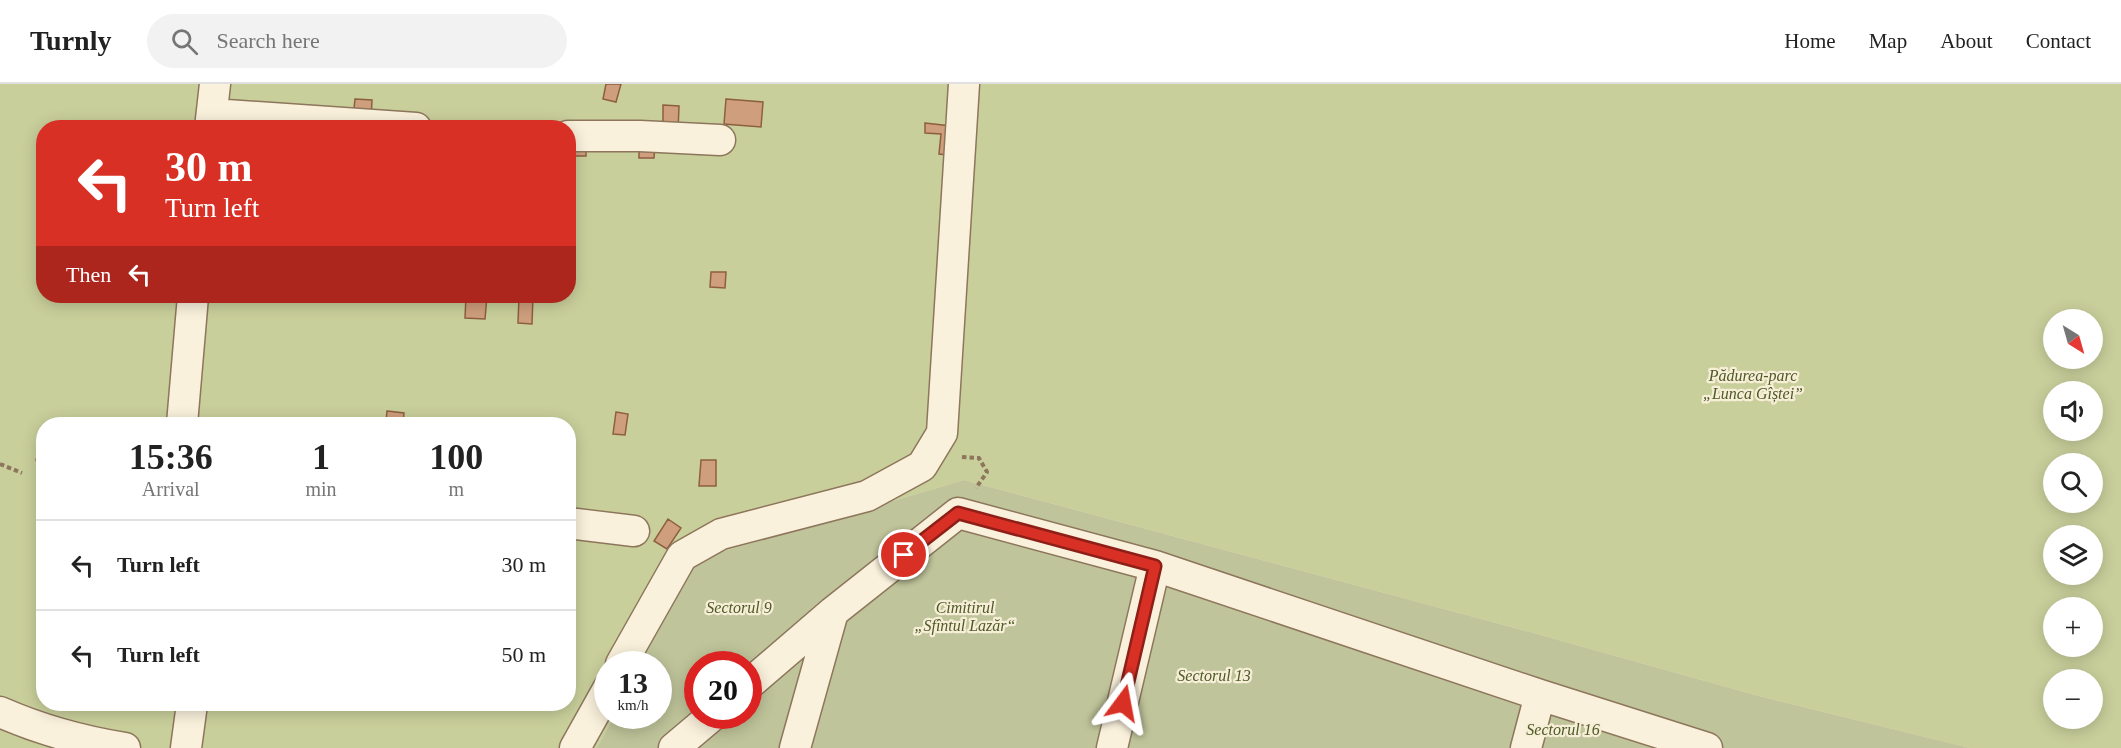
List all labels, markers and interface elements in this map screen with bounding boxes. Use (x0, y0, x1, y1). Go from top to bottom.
search box (147, 14, 567, 68)
text: Turnly (30, 25, 111, 56)
icon: search (168, 25, 201, 58)
text: Search here (216, 28, 320, 53)
text: Home (1784, 29, 1836, 53)
text: Map (1869, 29, 1907, 53)
text: About (1940, 29, 1993, 53)
text: Contact (2026, 29, 2091, 53)
icon: left (66, 144, 144, 222)
text: 30 m (165, 144, 253, 190)
text: Turn left (165, 193, 259, 223)
icon: left (123, 258, 156, 291)
text: Then (66, 262, 111, 287)
north arrow (2043, 309, 2103, 369)
map controls (2043, 309, 2103, 729)
park label: Pădurea-parc „Lunca Gîștei” (1703, 367, 1803, 403)
button: sound (2043, 381, 2103, 441)
text: 15:36 (129, 437, 213, 477)
text: 1 (312, 437, 330, 477)
text: 100 (429, 437, 483, 477)
button: search (2043, 453, 2103, 513)
text: Arrival (142, 478, 200, 500)
text: min (305, 478, 337, 500)
text: m (449, 478, 464, 500)
button: layers (2043, 525, 2103, 585)
pin (878, 529, 929, 580)
icon: arrive (887, 538, 920, 571)
icon: left (66, 549, 99, 582)
text: Turn left (117, 552, 200, 577)
text: 30 m (501, 552, 546, 577)
button: + (2043, 597, 2103, 657)
park label: Sectorul 9 (706, 599, 772, 616)
park label: Cimitirul „Sfîntul Lazăr“ (915, 599, 1016, 635)
icon: left (66, 639, 99, 672)
text: Turn left (117, 642, 200, 667)
text: 50 m (501, 642, 546, 667)
speed limit sign: 20 (684, 651, 762, 729)
text: 13 (618, 666, 648, 699)
park label: Sectorul 13 (1177, 667, 1251, 684)
button: − (2043, 669, 2103, 729)
position arrow (1091, 671, 1155, 735)
text: km/h (618, 697, 648, 713)
park label: Sectorul 16 (1526, 721, 1600, 738)

